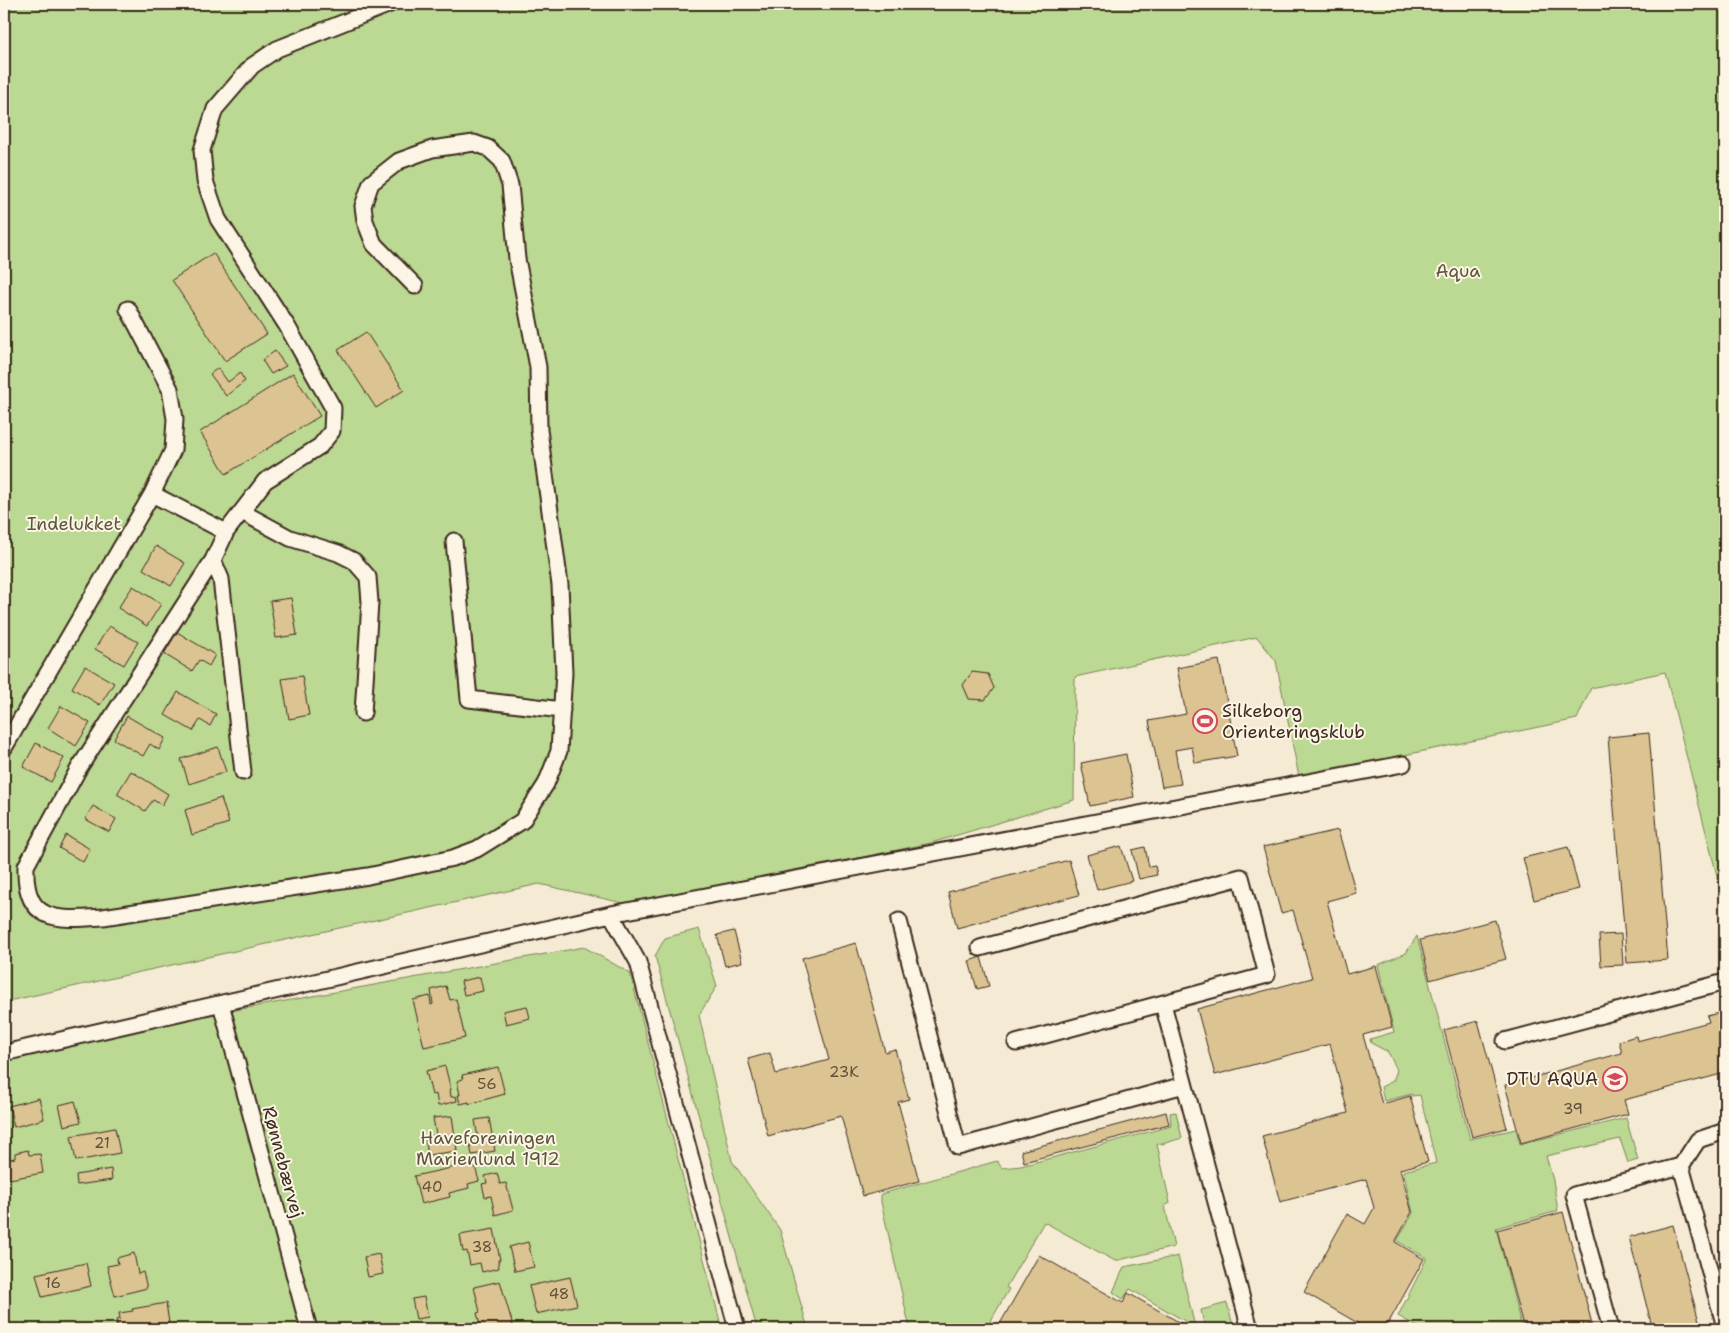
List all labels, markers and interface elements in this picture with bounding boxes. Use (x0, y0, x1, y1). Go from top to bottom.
park label: Aqua (1435, 259, 1481, 283)
park label: Indelukket (27, 512, 121, 536)
place label: Silkeborg Orienteringsklub (1222, 699, 1365, 744)
sports icon: Silkeborg Orienteringsklub (1192, 708, 1218, 734)
house number: 23K (829, 1062, 859, 1082)
school or university icon: DTU AQUA (1602, 1066, 1628, 1092)
place label: DTU AQUA (1506, 1067, 1598, 1091)
house number: 56 (477, 1074, 497, 1094)
house number: 39 (1563, 1099, 1583, 1119)
street label: Rønnebærvej (257, 1104, 309, 1220)
park label: Haveforeningen Marienlund 1912 (416, 1126, 560, 1171)
house number: 21 (94, 1133, 110, 1153)
house number: 40 (422, 1177, 442, 1197)
house number: 38 (472, 1237, 492, 1257)
house number: 16 (45, 1273, 61, 1293)
house number: 48 (549, 1284, 569, 1304)

